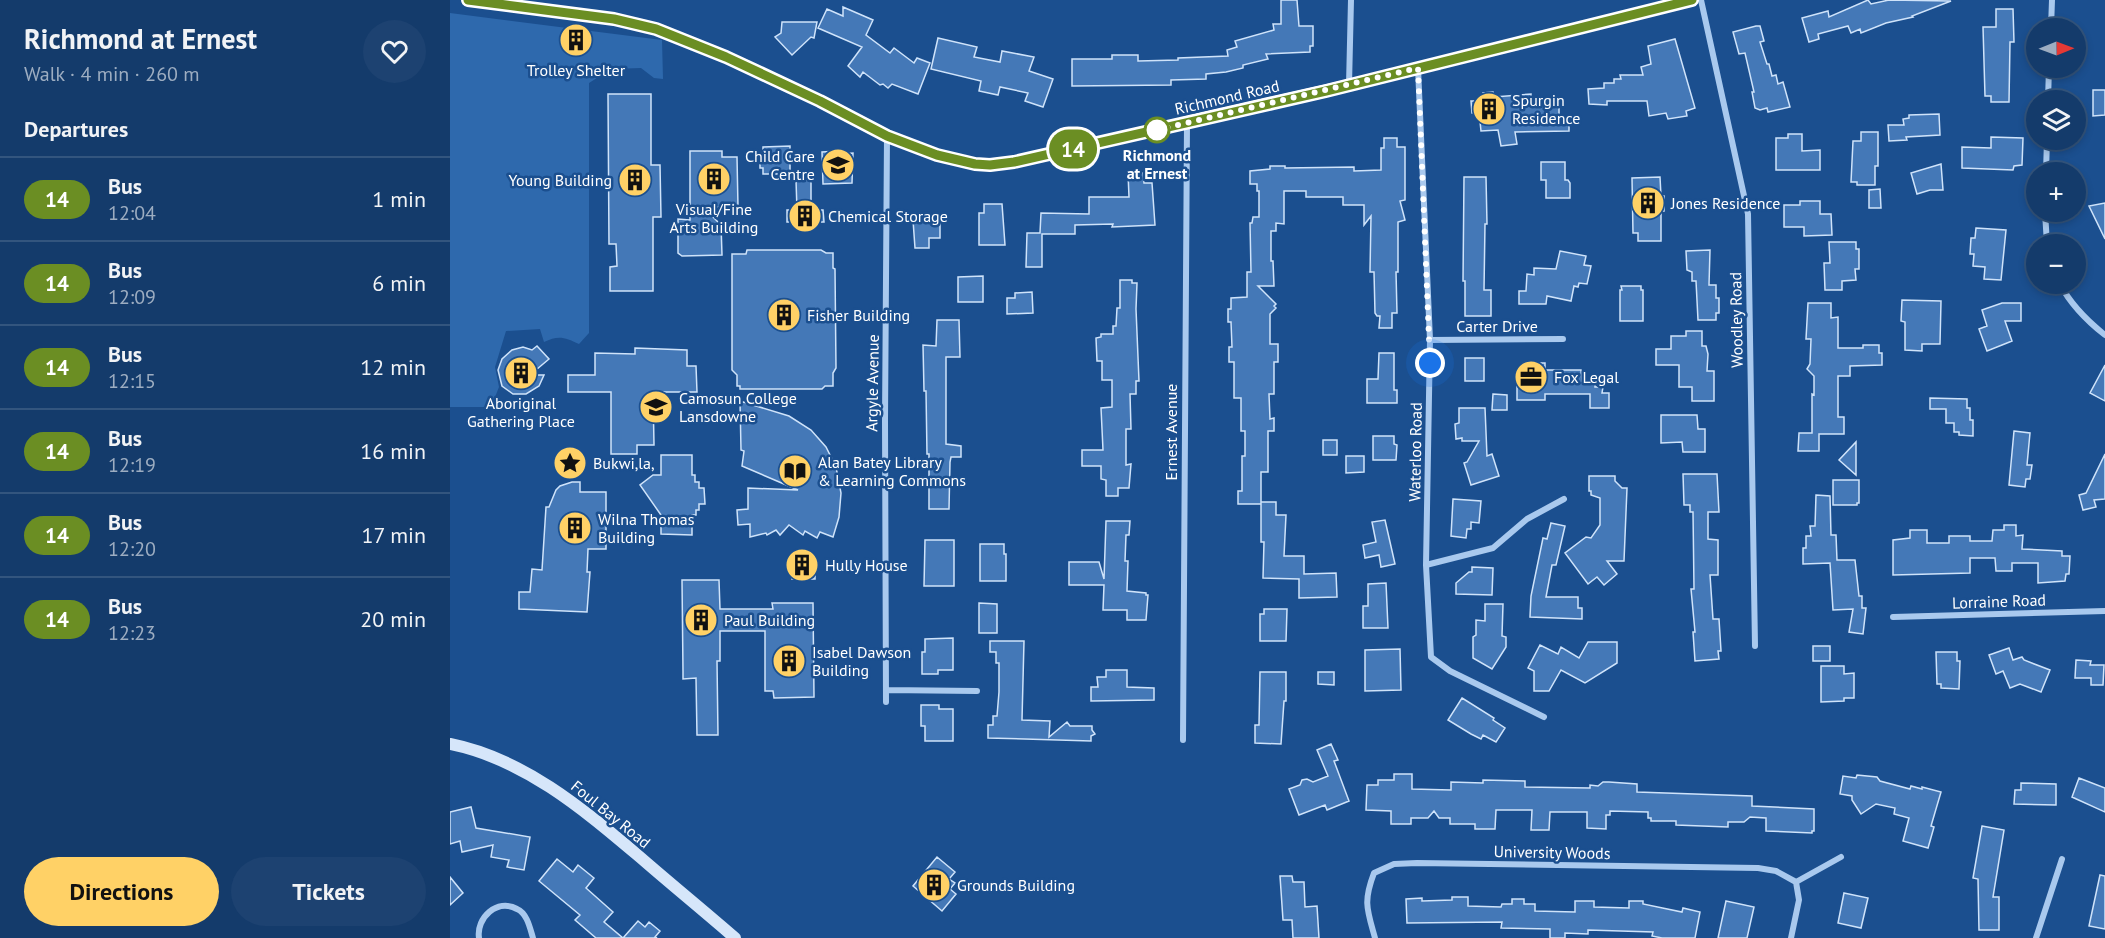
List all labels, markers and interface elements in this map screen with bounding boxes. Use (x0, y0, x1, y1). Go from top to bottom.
north arrow (2026, 18, 2086, 78)
map controls (2026, 18, 2086, 294)
text: Richmond at Ernest (24, 20, 257, 57)
button: heart (363, 20, 426, 83)
building icon: Trolley Shelter (558, 22, 594, 58)
place label: Trolley Shelter (527, 60, 626, 80)
text: Walk · 4 min · 260 m (24, 61, 200, 87)
street label: Richmond Road (1173, 75, 1281, 119)
place label: Spurgin Residence (1512, 90, 1580, 128)
button: layers (2026, 90, 2086, 150)
building icon: Spurgin Residence (1471, 91, 1507, 127)
text: Departures (24, 115, 128, 143)
marker: Richmond at Ernest (1144, 117, 1170, 143)
line badge: 14 (1046, 130, 1100, 168)
text: 14 (1061, 136, 1085, 163)
place label: Richmond at Ernest (1123, 145, 1191, 183)
place label: Child Care Centre (745, 146, 815, 184)
school or university icon: Child Care Centre (820, 147, 856, 183)
building icon: Visual/Fine Arts Building (696, 161, 732, 197)
building icon: Young Building (617, 162, 653, 198)
button: + (2026, 162, 2086, 222)
place label: Young Building (508, 170, 612, 190)
text: Bus (108, 172, 142, 200)
text: 1 min (372, 185, 426, 213)
building icon: Jones Residence (1630, 185, 1666, 221)
text: 14 (45, 186, 69, 213)
place label: Jones Residence (1670, 193, 1781, 213)
building icon: Chemical Storage (787, 198, 823, 234)
place label: Visual/Fine Arts Building (670, 199, 758, 237)
text: 12:04 (108, 200, 156, 226)
place label: Chemical Storage (828, 206, 948, 226)
button: − (2026, 234, 2086, 294)
text: Bus (108, 256, 142, 284)
text: 6 min (372, 269, 426, 297)
text: 14 (45, 270, 69, 297)
street label: Woodley Road (1725, 272, 1747, 368)
text: 12:09 (108, 284, 156, 310)
building icon: Fisher Building (766, 297, 802, 333)
place label: Fisher Building (807, 305, 910, 325)
street label: Carter Drive (1456, 316, 1538, 336)
street label: Argyle Avenue (861, 334, 883, 432)
text: Bus (108, 340, 142, 368)
your location (1415, 348, 1445, 378)
text: 12 min (360, 353, 426, 381)
text: 14 (45, 354, 69, 381)
building icon: Aboriginal Gathering Place (503, 355, 539, 391)
office icon: Fox Legal (1513, 359, 1549, 395)
place label: Fox Legal (1554, 367, 1619, 387)
text: 12:15 (108, 368, 156, 394)
street label: Ernest Avenue (1161, 384, 1181, 480)
place label: Camosun College Lansdowne (679, 388, 797, 426)
school or university icon: Camosun College Lansdowne (638, 389, 674, 425)
place label: Aboriginal Gathering Place (467, 393, 575, 431)
street label: Waterloo Road (1404, 402, 1426, 502)
text: Bus (108, 424, 142, 452)
text: 16 min (360, 437, 426, 465)
text: 14 (45, 438, 69, 465)
place icon: Bukwi,la, (552, 445, 588, 481)
text: 12:19 (108, 452, 156, 478)
place label: Alan Batey Library & Learning Commons (818, 452, 966, 490)
place label: Bukwi,la, (593, 453, 655, 473)
library icon: Alan Batey Library & Learning Commons (777, 453, 813, 489)
text: Bus (108, 508, 142, 536)
place label: Wilna Thomas Building (598, 509, 695, 547)
building icon: Wilna Thomas Building (557, 510, 593, 546)
text: 17 min (362, 521, 426, 549)
text: 14 (45, 522, 69, 549)
text: 12:20 (108, 536, 156, 562)
building icon: Hully House (784, 547, 820, 583)
place label: Hully House (825, 555, 908, 575)
street label: Lorraine Road (1952, 589, 2046, 613)
text: Bus (108, 592, 142, 620)
building icon: Paul Building (683, 602, 719, 638)
text: 20 min (360, 605, 426, 633)
text: 14 (45, 606, 69, 633)
place label: Paul Building (724, 610, 815, 630)
text: 12:23 (108, 620, 156, 646)
place label: Isabel Dawson Building (812, 642, 911, 680)
building icon: Isabel Dawson Building (771, 643, 807, 679)
street label: Foul Bay Road (567, 776, 655, 852)
street label: University Woods (1493, 841, 1611, 863)
button: Directions (24, 857, 219, 926)
button: Tickets (231, 857, 426, 926)
building icon: Grounds Building (916, 867, 952, 903)
place label: Grounds Building (957, 875, 1075, 895)

